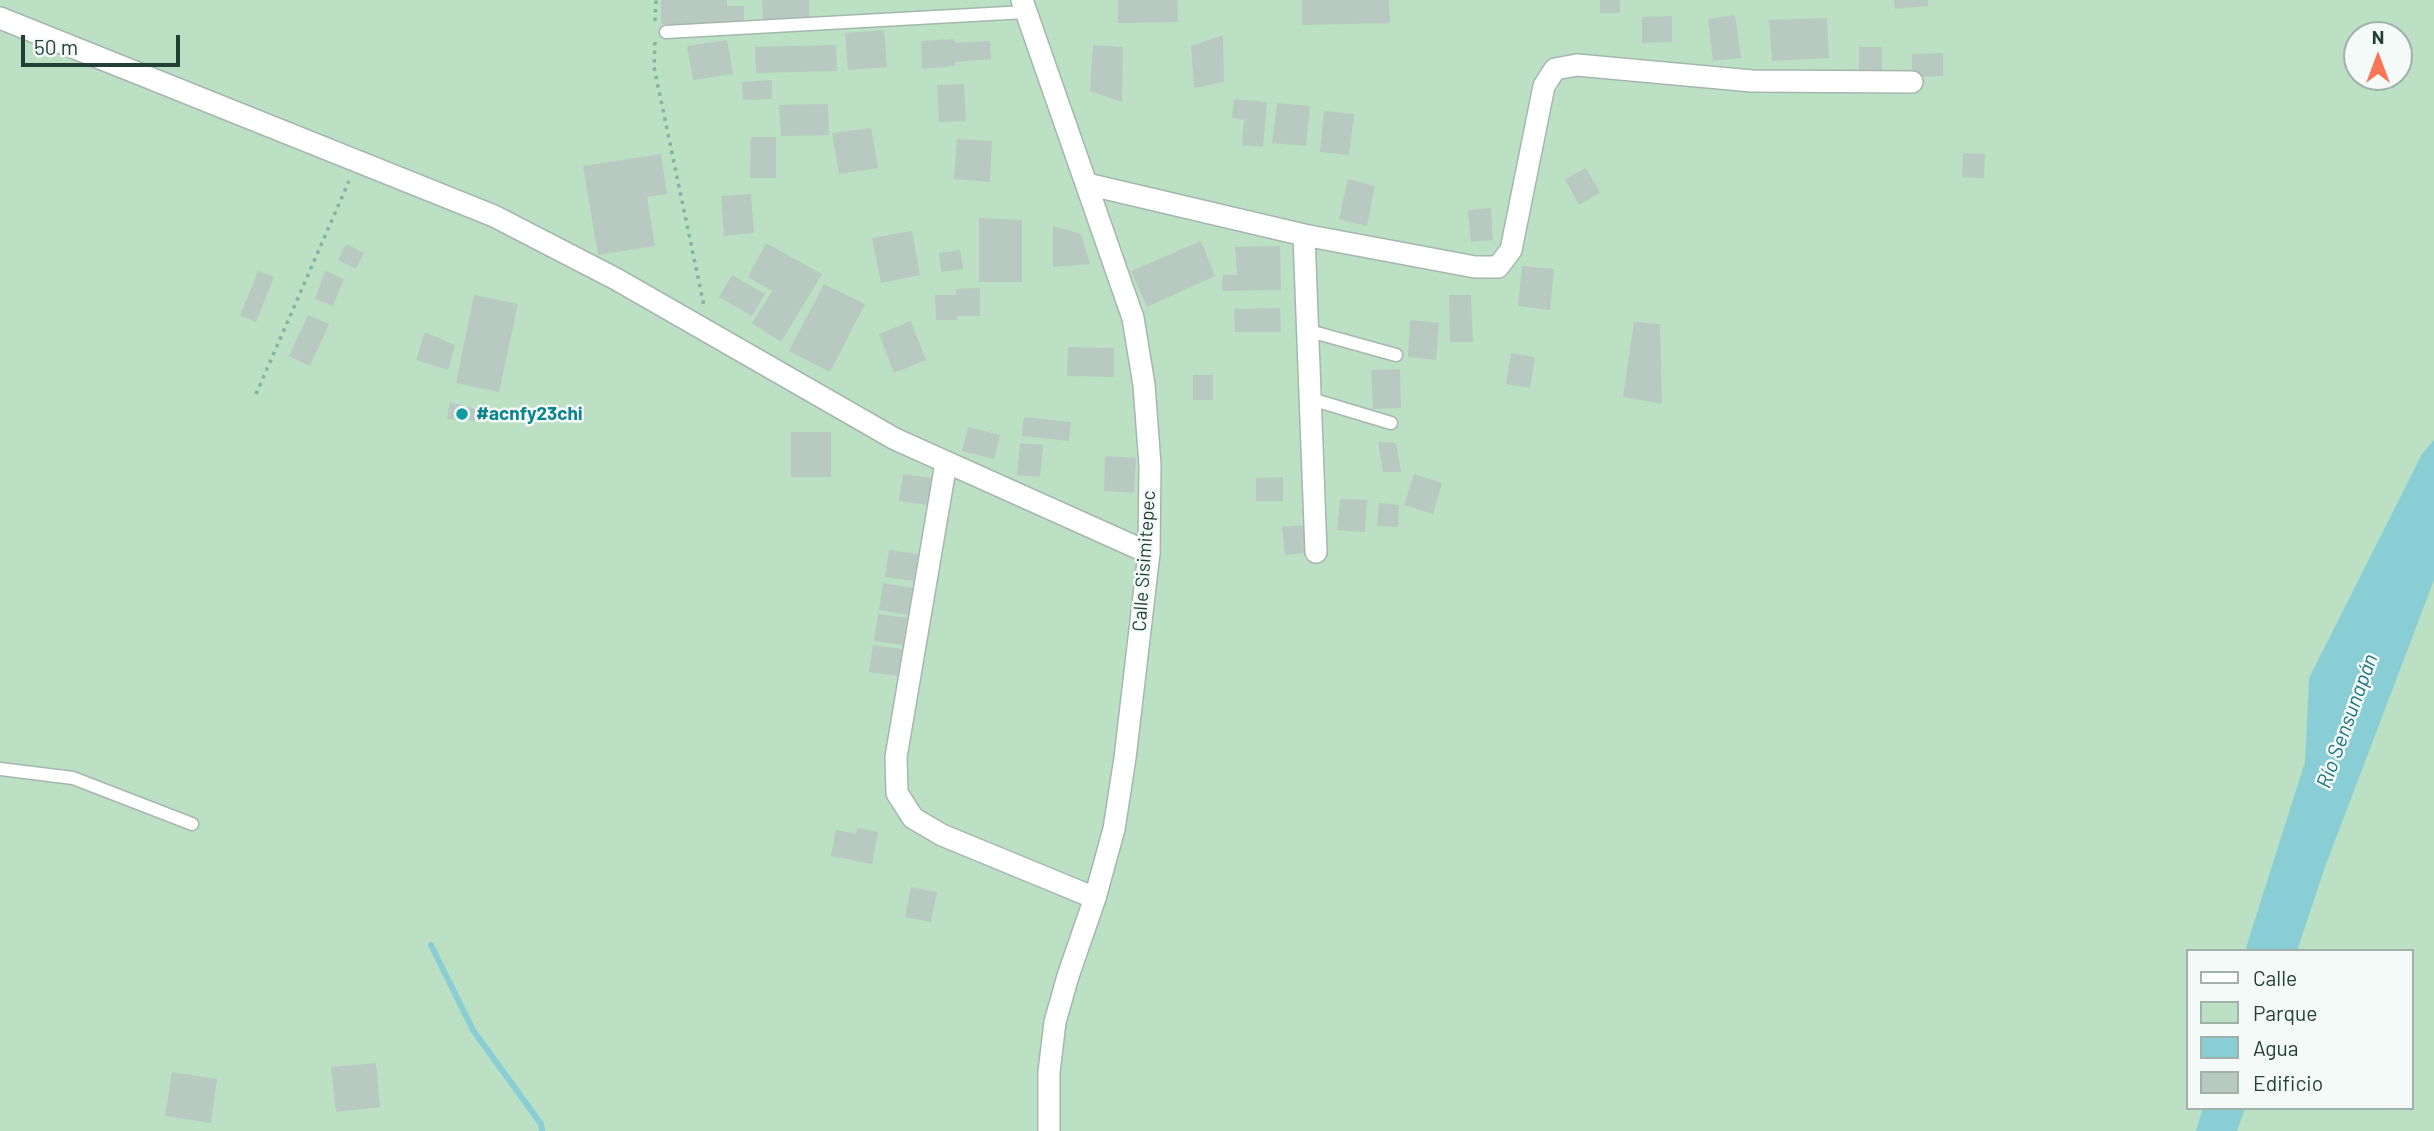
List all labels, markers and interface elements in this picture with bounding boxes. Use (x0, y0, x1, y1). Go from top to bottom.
scale bar (24, 21, 184, 65)
north arrow (2343, 21, 2413, 91)
text: N (2372, 25, 2384, 48)
text: 50 m (34, 34, 78, 59)
place label: #acnfy23chi (476, 403, 583, 425)
marker: #acnfy23chi (454, 406, 470, 422)
street label: Calle Sisimitepec (1128, 490, 1160, 632)
water label: Río Sensunapán (2311, 650, 2383, 792)
legend (2186, 949, 2413, 1110)
text: Calle (2253, 965, 2297, 990)
text: Parque (2253, 1000, 2318, 1025)
text: Agua (2253, 1035, 2299, 1060)
text: Edificio (2253, 1070, 2323, 1095)

